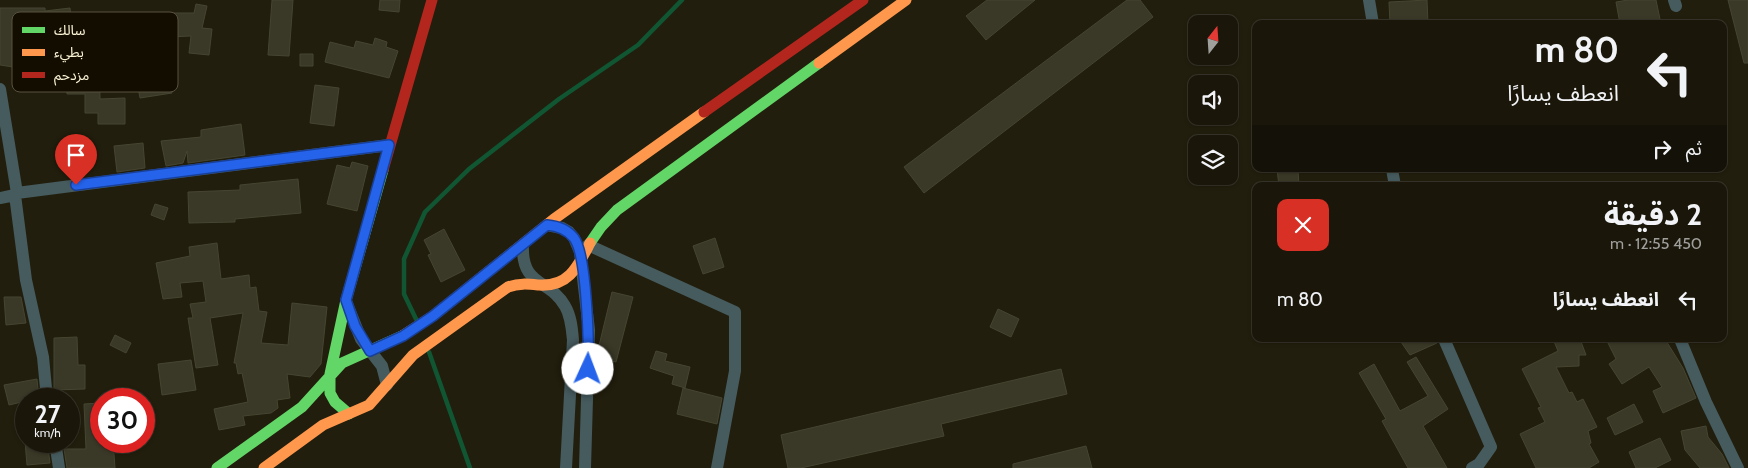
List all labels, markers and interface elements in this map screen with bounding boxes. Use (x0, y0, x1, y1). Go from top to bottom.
legend (12, 12, 178, 92)
north arrow (1188, 15, 1238, 65)
map controls (1188, 15, 1238, 185)
text: سالك (54, 21, 86, 39)
text: 80 m (1535, 28, 1619, 71)
icon: left (1637, 40, 1702, 105)
text: بطيء (54, 43, 84, 63)
text: مزدحم (54, 66, 89, 86)
button: sound (1188, 75, 1238, 125)
text: انعطف يسارًا (1507, 80, 1619, 107)
pin (55, 134, 97, 185)
button: layers (1188, 135, 1238, 185)
icon: right (1648, 135, 1676, 163)
text: ثم (1686, 137, 1702, 160)
icon: arrive (62, 141, 90, 169)
text: 2 دقيقة (1604, 196, 1702, 233)
button: close (1277, 199, 1329, 251)
text: 450 m · 12:55 (1610, 234, 1702, 253)
icon: left (1674, 286, 1702, 314)
text: 80 m (1277, 288, 1323, 311)
text: انعطف يسارًا (1553, 288, 1659, 311)
position arrow (561, 342, 613, 394)
speed limit sign: 30 (90, 388, 155, 453)
text: 27 (35, 399, 60, 429)
text: km/h (34, 425, 61, 440)

